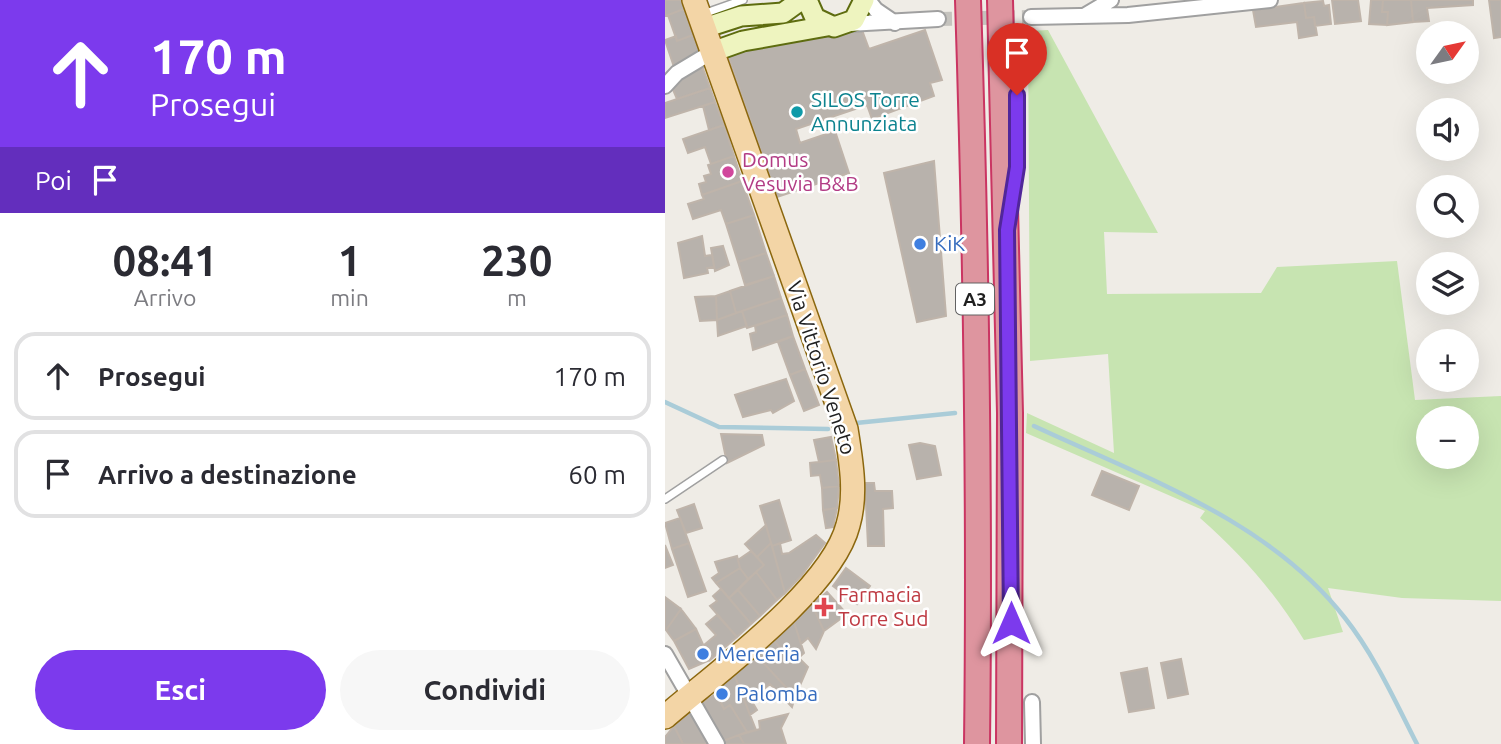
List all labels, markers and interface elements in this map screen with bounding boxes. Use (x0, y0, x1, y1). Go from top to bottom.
north arrow (1416, 21, 1479, 84)
map controls (1416, 21, 1479, 469)
pin (987, 23, 1047, 95)
icon: ahead (35, 28, 126, 119)
text: 170 m (150, 28, 287, 83)
icon: arrive (998, 34, 1036, 72)
text: Prosegui (150, 86, 276, 122)
place label: SILOS Torre Annunziata (811, 87, 920, 135)
button: sound (1416, 98, 1479, 161)
marker: SILOS Torre Annunziata (789, 104, 805, 120)
place label: Domus Vesuvia B&B (742, 147, 859, 195)
icon: arrive (86, 161, 124, 199)
marker: Domus Vesuvia B&B (720, 164, 736, 180)
text: Poi (35, 166, 72, 195)
button: search (1416, 175, 1479, 238)
place label: KiK (934, 231, 965, 255)
marker: KiK (912, 236, 928, 252)
text: 08:41 (113, 237, 218, 284)
text: 1 (338, 237, 361, 284)
text: 230 (481, 237, 552, 284)
button: layers (1416, 252, 1479, 315)
street label: Via Vittorio Veneto (783, 278, 861, 457)
road number: A3 (956, 284, 994, 314)
text: Arrivo (134, 285, 196, 310)
text: min (330, 285, 369, 310)
text: m (507, 285, 527, 310)
button: + (1416, 329, 1479, 392)
icon: ahead (39, 357, 77, 395)
text: Prosegui (98, 362, 206, 391)
text: 170 m (554, 362, 626, 391)
button: − (1416, 406, 1479, 469)
icon: arrive (39, 455, 77, 493)
text: Arrivo a destinazione (98, 460, 357, 489)
text: 60 m (568, 460, 626, 489)
place label: Farmacia Torre Sud (838, 582, 929, 630)
position arrow (974, 586, 1048, 660)
marker: Farmacia Torre Sud (816, 599, 832, 615)
place label: Merceria (717, 641, 800, 665)
marker: Merceria (695, 646, 711, 662)
button: Esci (35, 650, 326, 730)
button: Condividi (340, 650, 630, 730)
place label: Palomba (736, 681, 818, 705)
marker: Palomba (714, 686, 730, 702)

